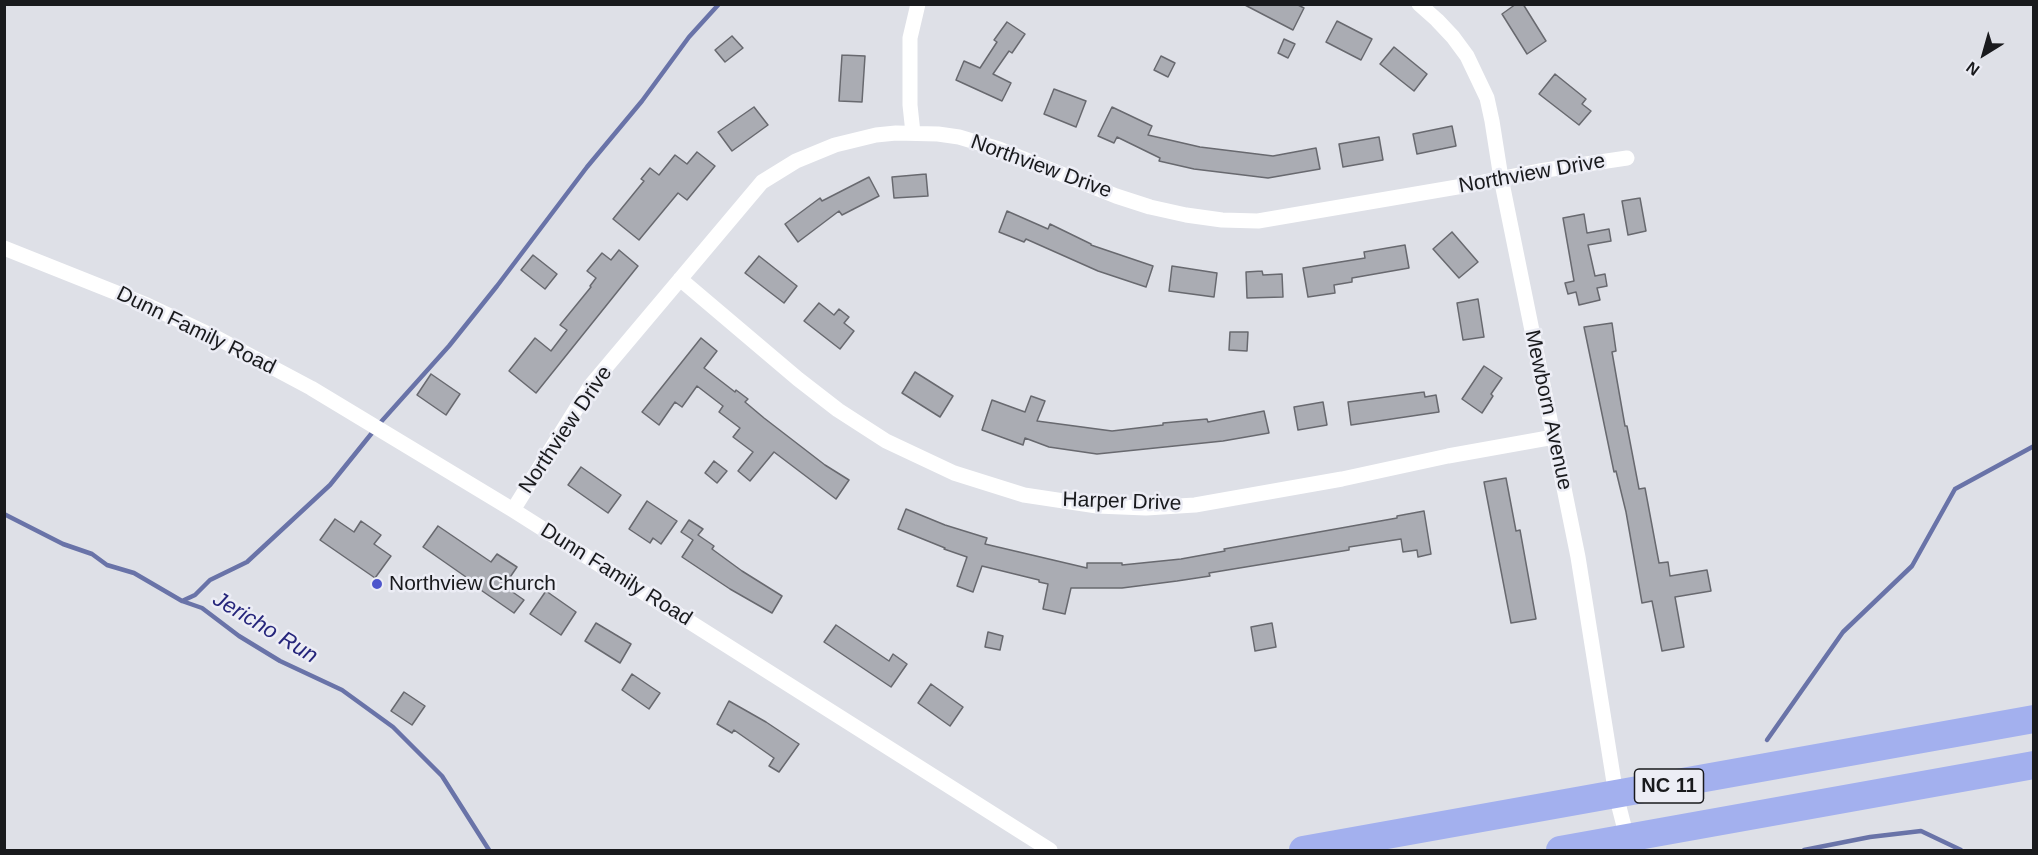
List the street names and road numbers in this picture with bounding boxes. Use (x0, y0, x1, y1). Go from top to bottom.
street label: Northview Drive (967, 130, 1115, 204)
street label: Northview Drive (1457, 149, 1607, 199)
street label: Dunn Family Road (112, 282, 280, 380)
street label: Mewborn Avenue (1519, 328, 1577, 492)
street label: Northview Drive (514, 362, 618, 498)
street label: Harper Drive (1062, 487, 1182, 517)
street label: Dunn Family Road (536, 518, 696, 632)
road number: NC 11 (1634, 769, 1704, 803)

